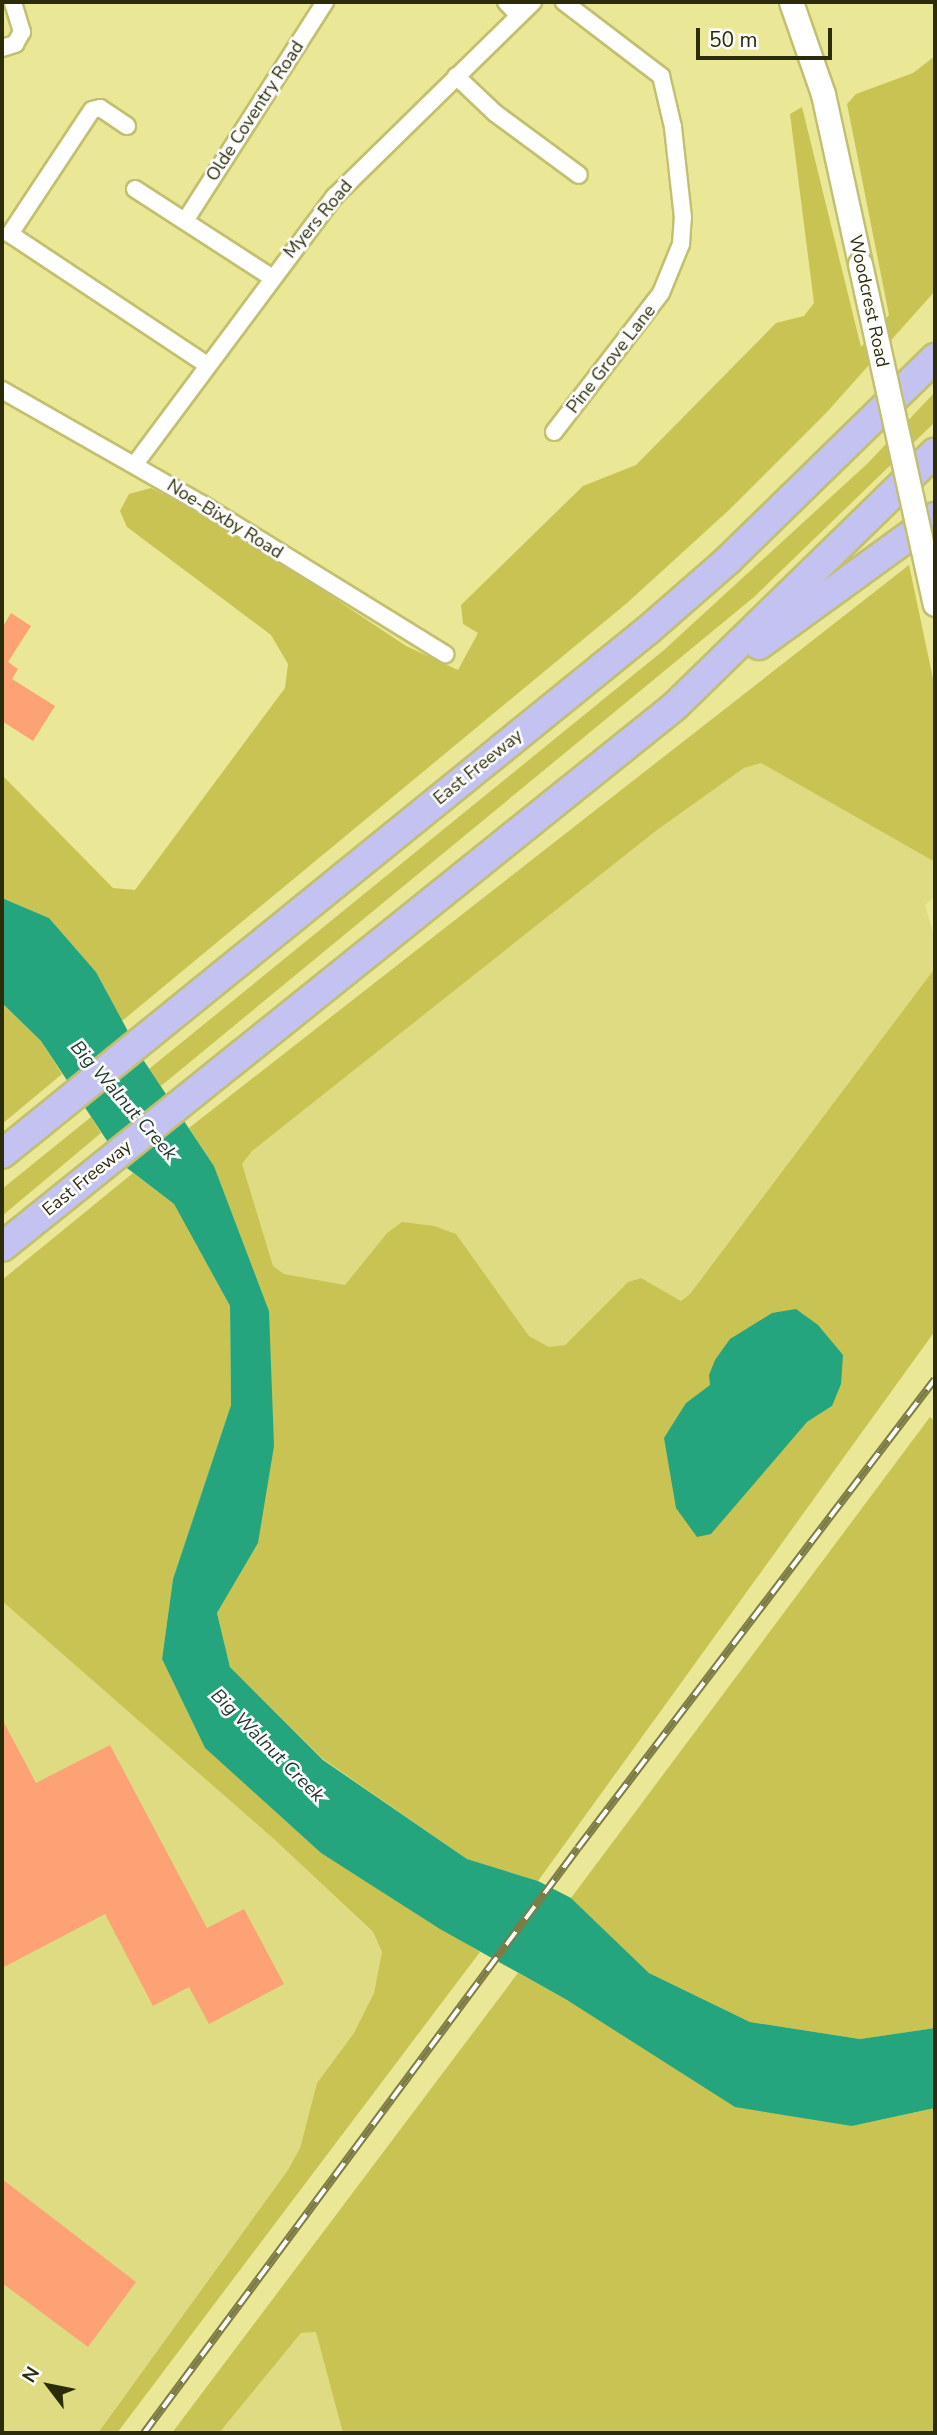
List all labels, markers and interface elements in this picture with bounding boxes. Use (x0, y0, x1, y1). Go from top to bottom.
scale bar (699, 14, 836, 58)
text: 50 m (709, 26, 758, 54)
street label: Olde Coventry Road (202, 37, 308, 185)
street label: Myers Road (279, 175, 357, 263)
street label: Woodcrest Road (844, 233, 894, 369)
street label: Pine Grove Lane (562, 300, 660, 418)
street label: Noe-Bixby Road (163, 475, 287, 563)
street label: East Freeway (429, 725, 527, 809)
water label: Big Walnut Creek (65, 1037, 181, 1165)
street label: East Freeway (38, 1136, 136, 1220)
water label: Big Walnut Creek (206, 1685, 328, 1807)
north arrow (14, 2351, 84, 2421)
text: N (16, 2362, 46, 2388)

